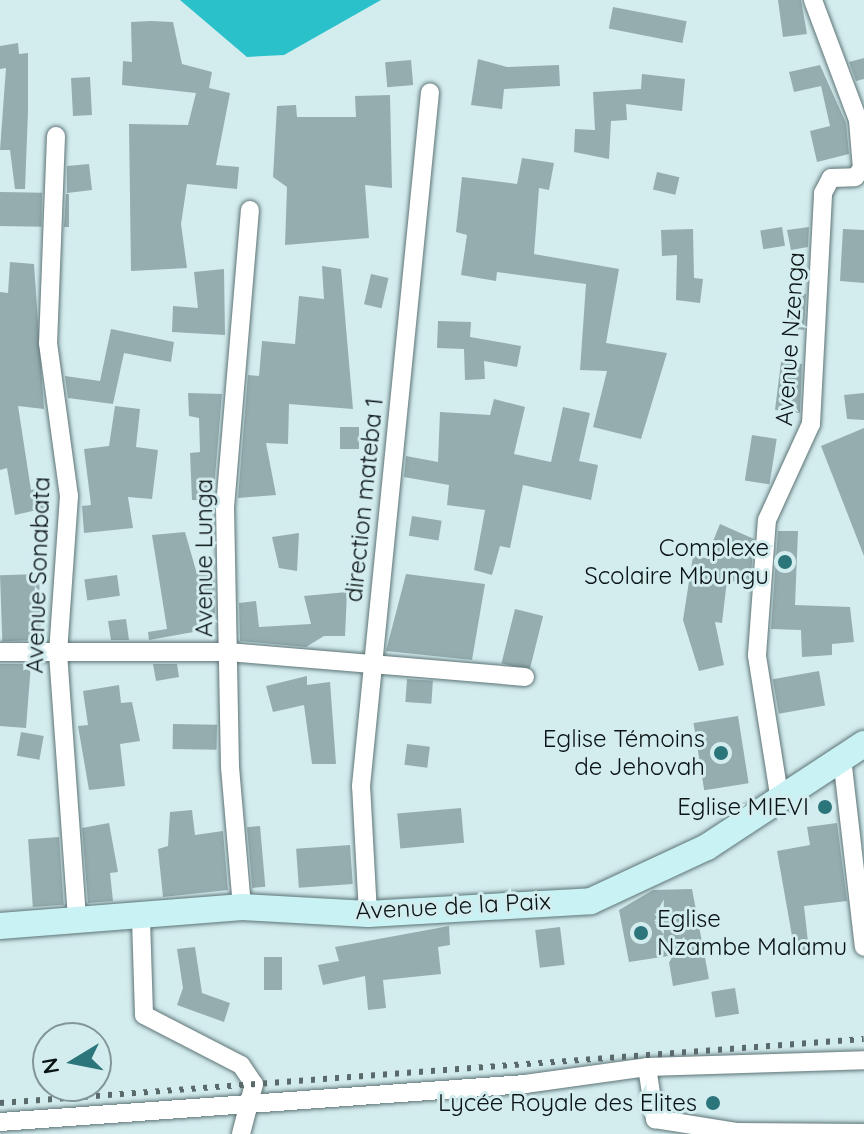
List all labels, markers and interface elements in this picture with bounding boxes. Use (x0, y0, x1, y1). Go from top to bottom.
street label: Avenue Nzenga (770, 251, 810, 427)
street label: direction mateba 1 (339, 397, 389, 603)
street label: Avenue Sonabata (20, 476, 56, 674)
street label: Avenue Lunga (190, 479, 218, 637)
place label: Complexe Scolaire Mbungu (584, 534, 769, 590)
marker: Complexe Scolaire Mbungu (776, 553, 794, 571)
place label: Eglise Témoins de Jehovah (543, 725, 705, 781)
marker: Eglise Témoins de Jehovah (712, 744, 730, 762)
place label: Eglise MIEVI (677, 793, 809, 821)
marker: Eglise MIEVI (816, 798, 834, 816)
street label: Avenue de la Paix (355, 887, 551, 925)
place label: Eglise Nzambe Malamu (657, 905, 847, 961)
marker: Eglise Nzambe Malamu (632, 924, 650, 942)
north arrow (32, 1022, 112, 1102)
text: N (35, 1055, 66, 1076)
place label: Lycée Royale des Elites (438, 1089, 697, 1117)
marker: Lycée Royale des Elites (704, 1094, 722, 1112)

